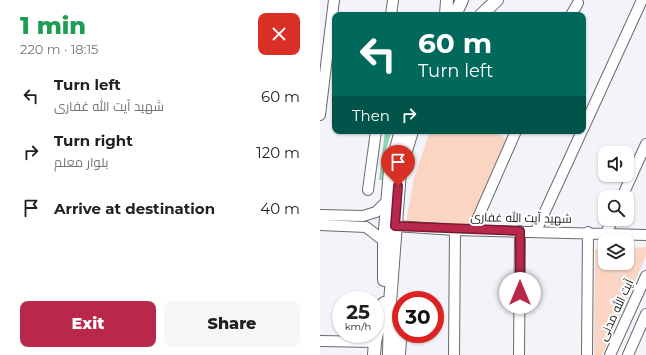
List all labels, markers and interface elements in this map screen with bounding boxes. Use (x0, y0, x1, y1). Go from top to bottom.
text: 1 min (20, 11, 86, 40)
button: close (258, 13, 300, 55)
text: 60 m (418, 26, 492, 60)
icon: left (352, 28, 404, 80)
text: 220 m · 18:15 (20, 41, 98, 57)
text: Turn left (418, 60, 493, 82)
text: Turn left (54, 75, 121, 94)
icon: left (20, 85, 42, 107)
text: 60 m (261, 87, 300, 106)
text: شهید آیت الله غفاری (54, 98, 164, 114)
icon: right (398, 104, 420, 126)
text: Then (352, 106, 390, 125)
text: Turn right (54, 131, 133, 150)
icon: right (20, 141, 42, 163)
text: 120 m (256, 143, 300, 162)
pin (381, 145, 415, 186)
map controls (598, 146, 634, 270)
button: sound (598, 146, 634, 182)
icon: arrive (387, 151, 409, 173)
text: بلوار معلم (54, 154, 108, 170)
button: search (598, 190, 634, 226)
icon: arrive (20, 197, 42, 219)
text: Arrive at destination (54, 199, 215, 218)
text: 40 m (260, 199, 300, 218)
street label: شهید آیت الله غفاری (470, 209, 572, 226)
button: layers (598, 234, 634, 270)
position arrow (499, 272, 541, 314)
street label: آیت الله مدنی (595, 276, 637, 343)
speed limit sign: 30 (392, 291, 444, 343)
text: 25 (346, 300, 370, 324)
button: Exit (20, 301, 156, 347)
button: Share (164, 301, 300, 347)
text: km/h (345, 320, 371, 333)

